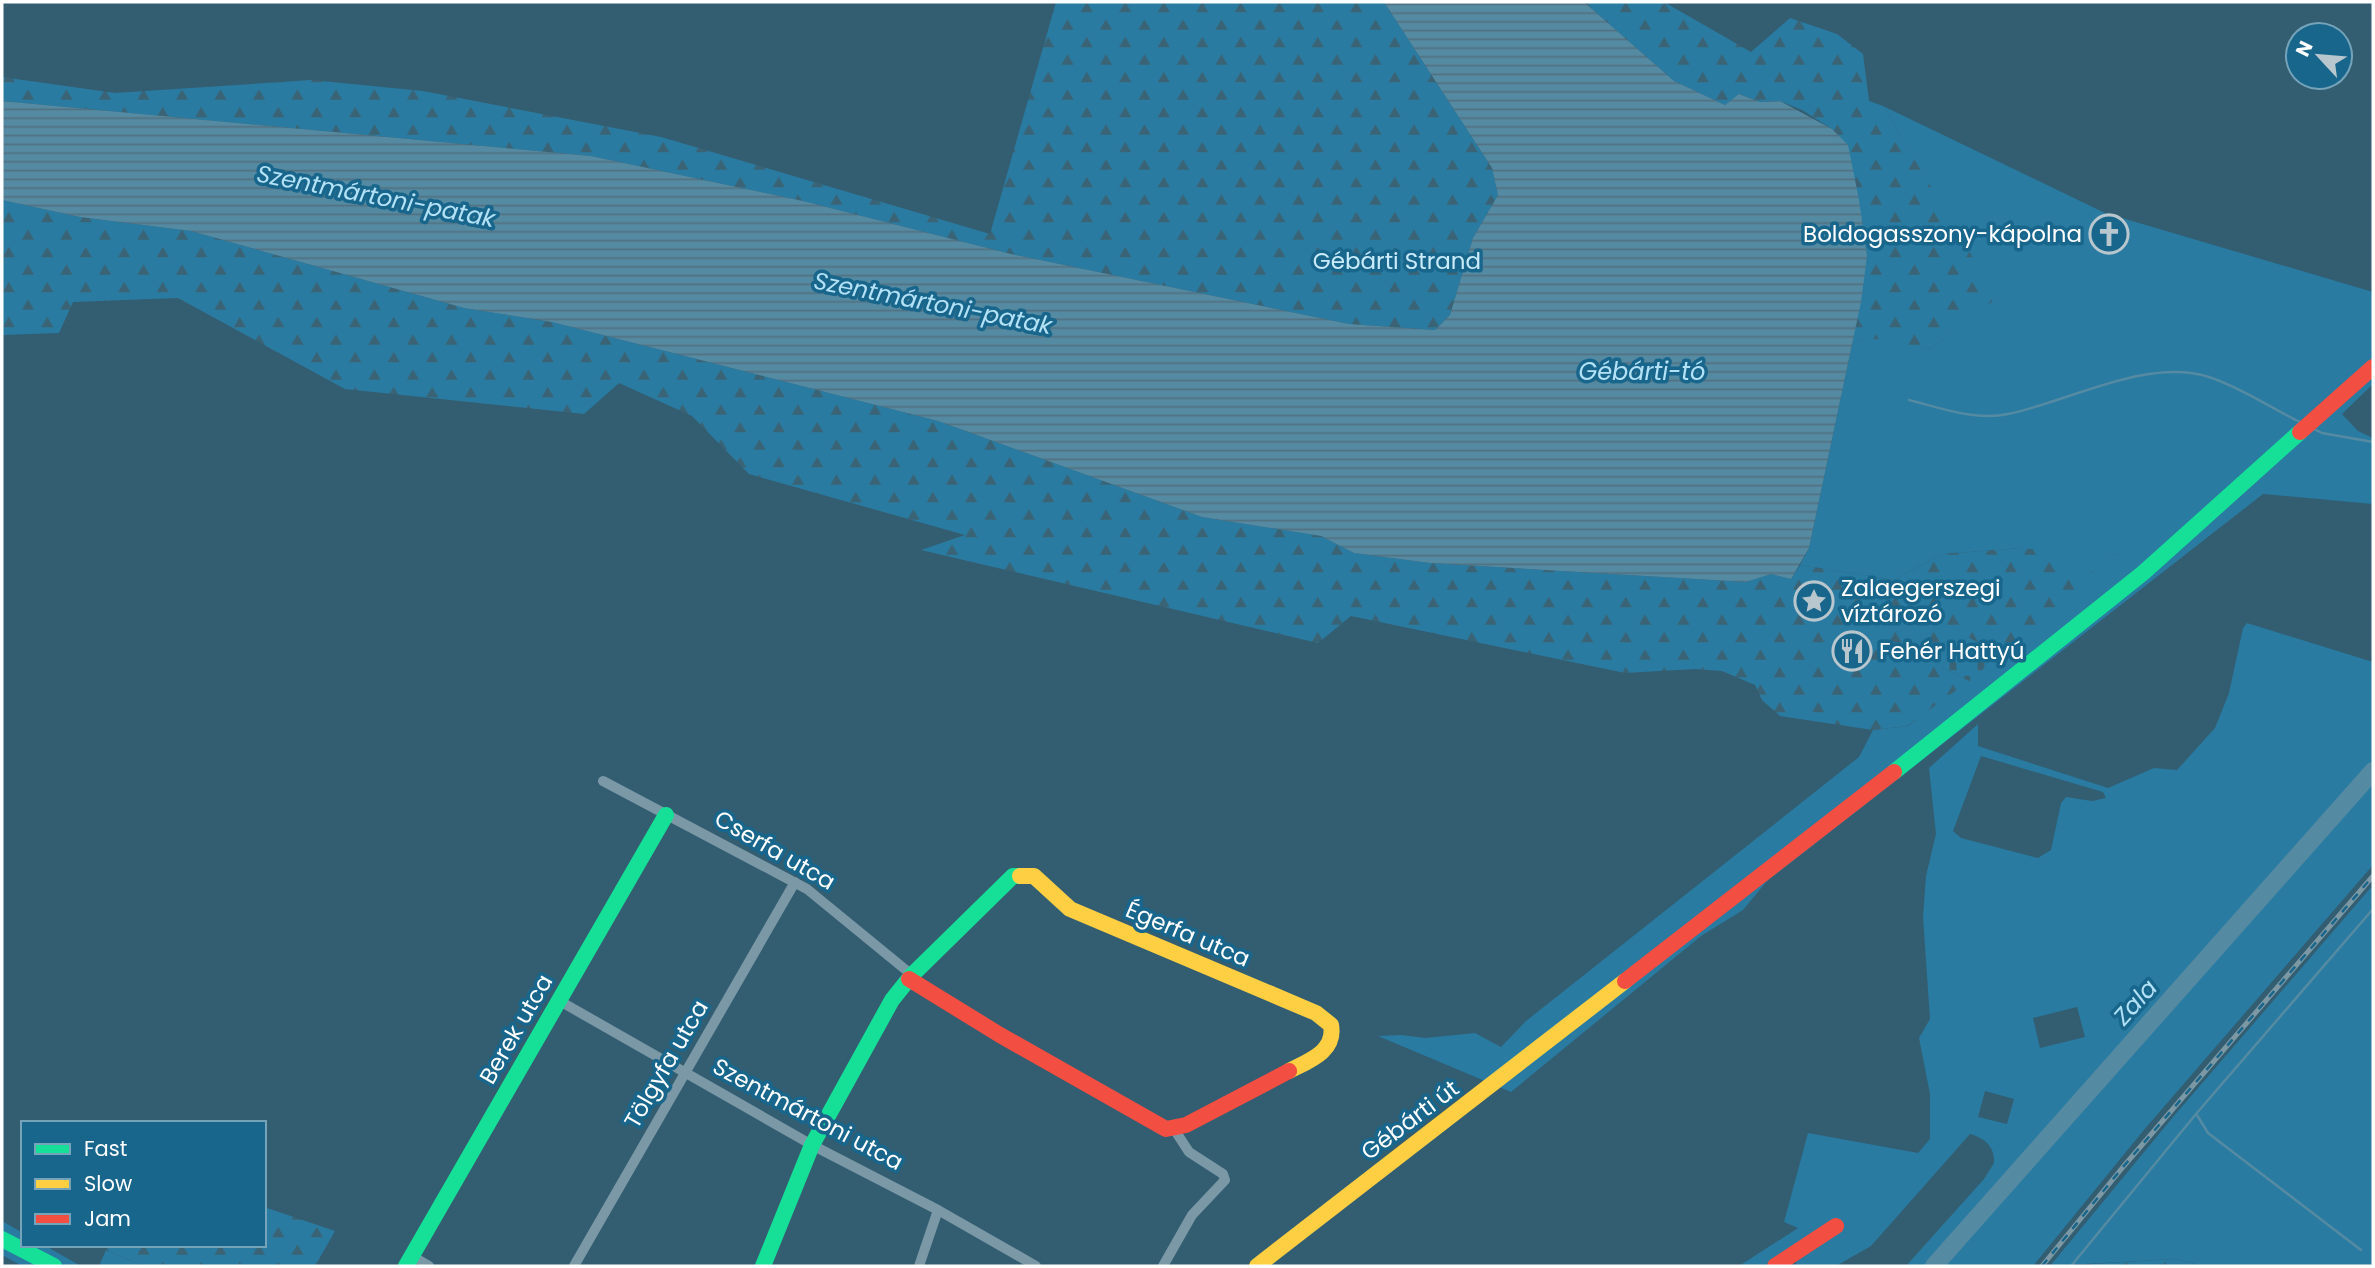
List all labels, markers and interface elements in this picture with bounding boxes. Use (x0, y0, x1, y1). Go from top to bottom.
north arrow (2284, 21, 2354, 91)
text: N (2289, 36, 2319, 61)
water label: Szentmártoni-patak (254, 157, 500, 236)
church icon: Boldogasszony-kápolna (2088, 213, 2130, 255)
place label: Boldogasszony-kápolna (1803, 218, 2082, 250)
park label: Gébárti Strand (1313, 245, 1481, 277)
water label: Szentmártoni-patak (811, 264, 1057, 343)
water label: Gébárti-tó (1579, 355, 1705, 388)
place label: Zalaegerszegi víztározó (1841, 572, 2001, 630)
place icon: Zalaegerszegi víztározó (1793, 580, 1835, 622)
restaurant icon: Fehér Hattyú (1831, 630, 1873, 672)
place label: Fehér Hattyú (1879, 635, 2024, 667)
street label: Cserfa utca (709, 803, 841, 897)
street label: Égerfa utca (1121, 893, 1255, 975)
street label: Berek utca (472, 968, 560, 1090)
water label: Zala (2105, 972, 2164, 1033)
street label: Tölgyfa utca (616, 994, 716, 1134)
street label: Szentmártoni utca (707, 1050, 909, 1178)
street label: Gébárti út (1354, 1073, 1466, 1167)
legend (21, 1121, 266, 1247)
text: Fast (84, 1134, 127, 1163)
text: Slow (84, 1169, 132, 1198)
text: Jam (84, 1204, 131, 1233)

